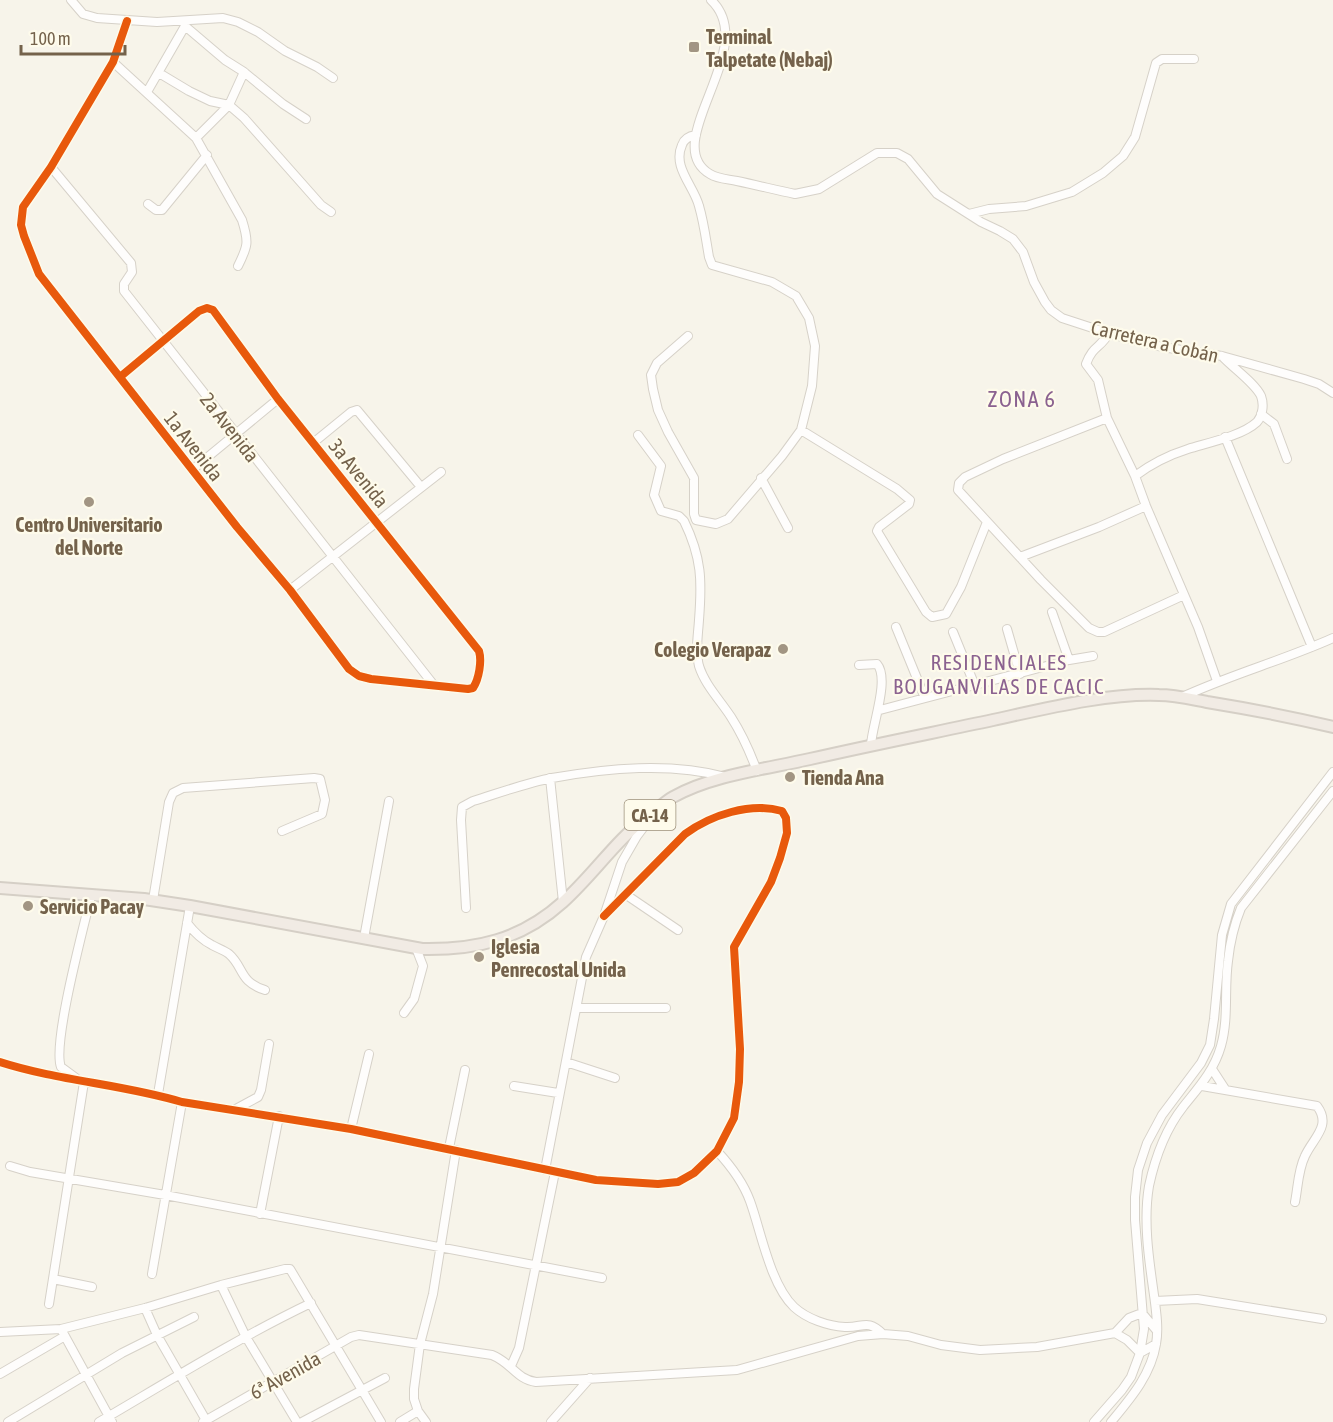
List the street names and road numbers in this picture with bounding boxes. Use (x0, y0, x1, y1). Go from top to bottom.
street label: Carretera a Cobán (1089, 315, 1221, 367)
street label: 2a Avenida (196, 388, 264, 466)
street label: 1a Avenida (160, 407, 228, 485)
street label: 3a Avenida (324, 434, 394, 512)
road number: CA-14 (624, 800, 676, 830)
street label: 6ª Avenida (246, 1346, 324, 1404)

